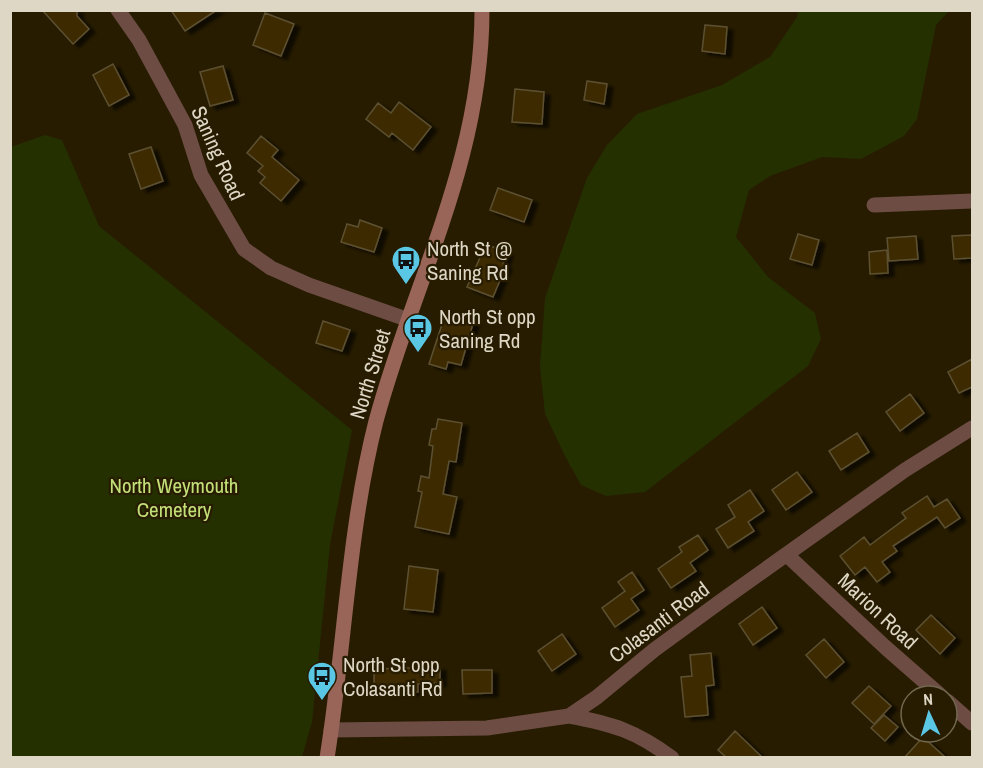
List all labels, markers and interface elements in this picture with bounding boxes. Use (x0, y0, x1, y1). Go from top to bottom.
street label: Saning Road (184, 101, 252, 205)
place label: North St @ Saning Rd (427, 234, 512, 287)
bus stop icon: North St @ Saning Rd (390, 244, 422, 286)
place label: North St opp Saning Rd (439, 302, 536, 355)
bus stop icon: North St opp Saning Rd (402, 312, 434, 354)
street label: North Street (343, 325, 397, 423)
park label: North Weymouth Cemetery (110, 471, 238, 524)
street label: Marion Road (832, 566, 924, 656)
street label: Colasanti Road (603, 575, 715, 669)
place label: North St opp Colasanti Rd (343, 650, 443, 703)
bus stop icon: North St opp Colasanti Rd (306, 660, 338, 702)
north arrow (899, 684, 959, 744)
text: N (922, 688, 933, 710)

